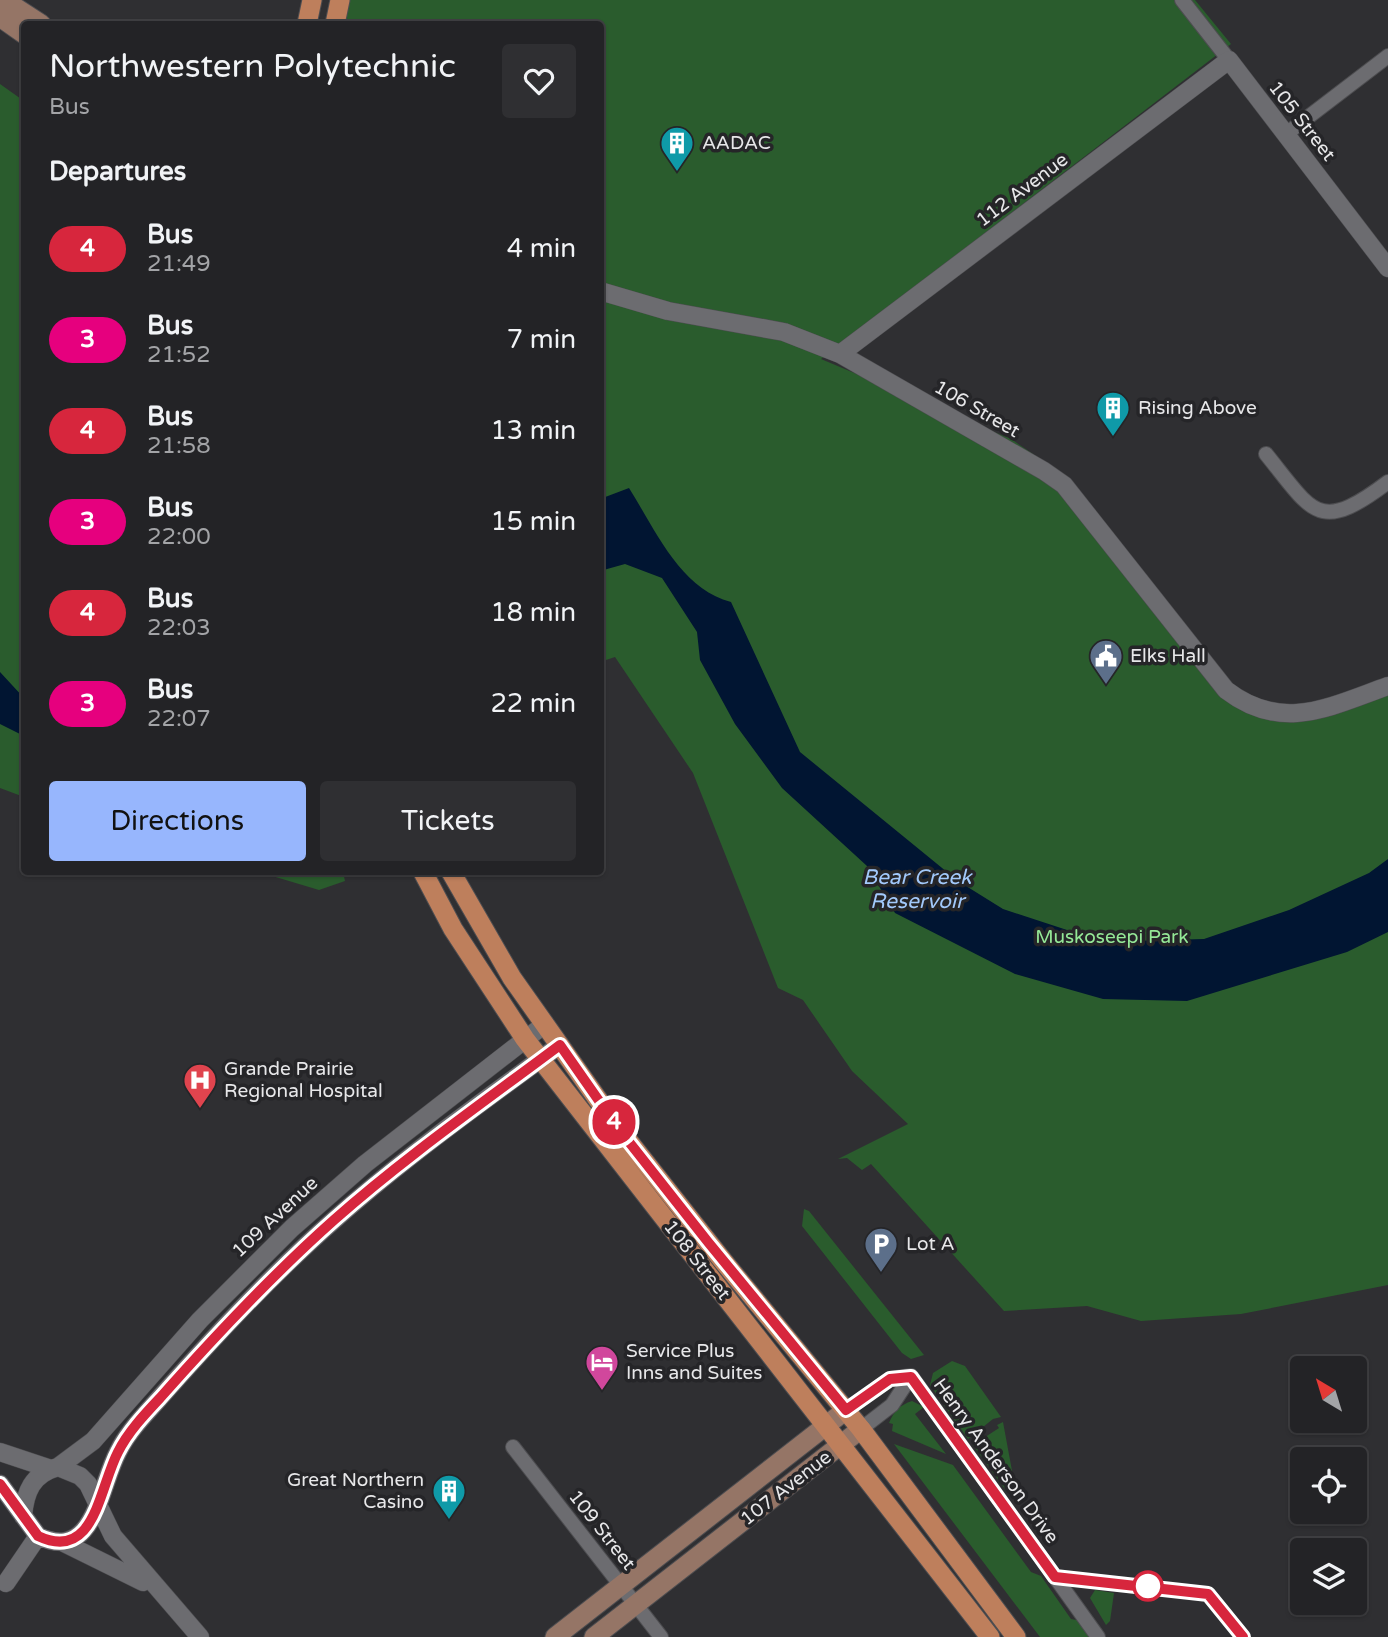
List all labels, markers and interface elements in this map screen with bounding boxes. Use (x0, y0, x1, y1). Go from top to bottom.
button: heart (502, 44, 576, 118)
text: Northwestern Polytechnic (49, 47, 456, 86)
street label: 105 Street (1264, 77, 1340, 165)
text: Bus (49, 93, 90, 121)
building icon: AADAC (658, 124, 696, 173)
place label: AADAC (702, 132, 771, 154)
street label: 112 Avenue (972, 148, 1072, 232)
text: Departures (49, 156, 186, 187)
text: Bus (147, 219, 193, 250)
text: 4 min (507, 233, 576, 264)
text: 4 (80, 234, 95, 263)
text: 21:49 (147, 250, 211, 278)
text: Bus (147, 310, 193, 341)
text: 7 min (507, 324, 576, 355)
text: 3 (80, 325, 95, 354)
text: 21:52 (147, 341, 211, 369)
street label: 106 Street (930, 376, 1024, 442)
building icon: Rising Above (1094, 389, 1132, 438)
place label: Rising Above (1138, 397, 1257, 419)
text: Bus (147, 401, 193, 432)
text: 13 min (490, 415, 576, 446)
text: 4 (80, 416, 95, 445)
text: 21:58 (147, 432, 211, 460)
text: Bus (147, 492, 193, 523)
text: 15 min (490, 506, 576, 537)
text: 3 (80, 507, 95, 536)
text: 22:00 (147, 523, 211, 551)
text: Bus (147, 583, 193, 614)
text: 18 min (490, 597, 576, 628)
text: 4 (80, 598, 95, 627)
text: 22:03 (147, 614, 211, 642)
public building icon: Elks Hall (1087, 637, 1125, 686)
place label: Elks Hall (1130, 645, 1206, 667)
text: Bus (147, 674, 193, 705)
text: 22 min (490, 688, 576, 719)
text: 3 (80, 689, 95, 718)
text: 22:07 (147, 705, 211, 733)
button: Directions (49, 781, 306, 861)
button: Tickets (320, 781, 576, 861)
water label: Bear Creek Reservoir (862, 865, 973, 914)
park label: Muskoseepi Park (1035, 926, 1189, 948)
place label: Grande Prairie Regional Hospital (224, 1058, 383, 1102)
hospital icon: Grande Prairie Regional Hospital (181, 1061, 219, 1110)
line badge: 4 (591, 1099, 637, 1145)
text: 4 (606, 1107, 622, 1136)
street label: 109 Avenue (228, 1172, 322, 1262)
street label: 108 Street (659, 1216, 735, 1304)
parking icon: Lot A (862, 1225, 900, 1274)
place label: Lot A (906, 1233, 955, 1255)
place label: Service Plus Inns and Suites (626, 1340, 762, 1384)
hotel icon: Service Plus Inns and Suites (583, 1343, 621, 1392)
north arrow (1290, 1356, 1367, 1433)
map controls (1290, 1356, 1367, 1615)
street label: Henry Anderson Drive (929, 1374, 1063, 1548)
street label: 107 Avenue (736, 1446, 836, 1530)
button: locate (1290, 1447, 1367, 1524)
place label: Great Northern Casino (287, 1469, 424, 1513)
building icon: Great Northern Casino (430, 1472, 468, 1521)
street label: 109 Street (564, 1486, 640, 1574)
button: layers (1290, 1538, 1367, 1615)
unlabelled marker (1133, 1571, 1163, 1601)

